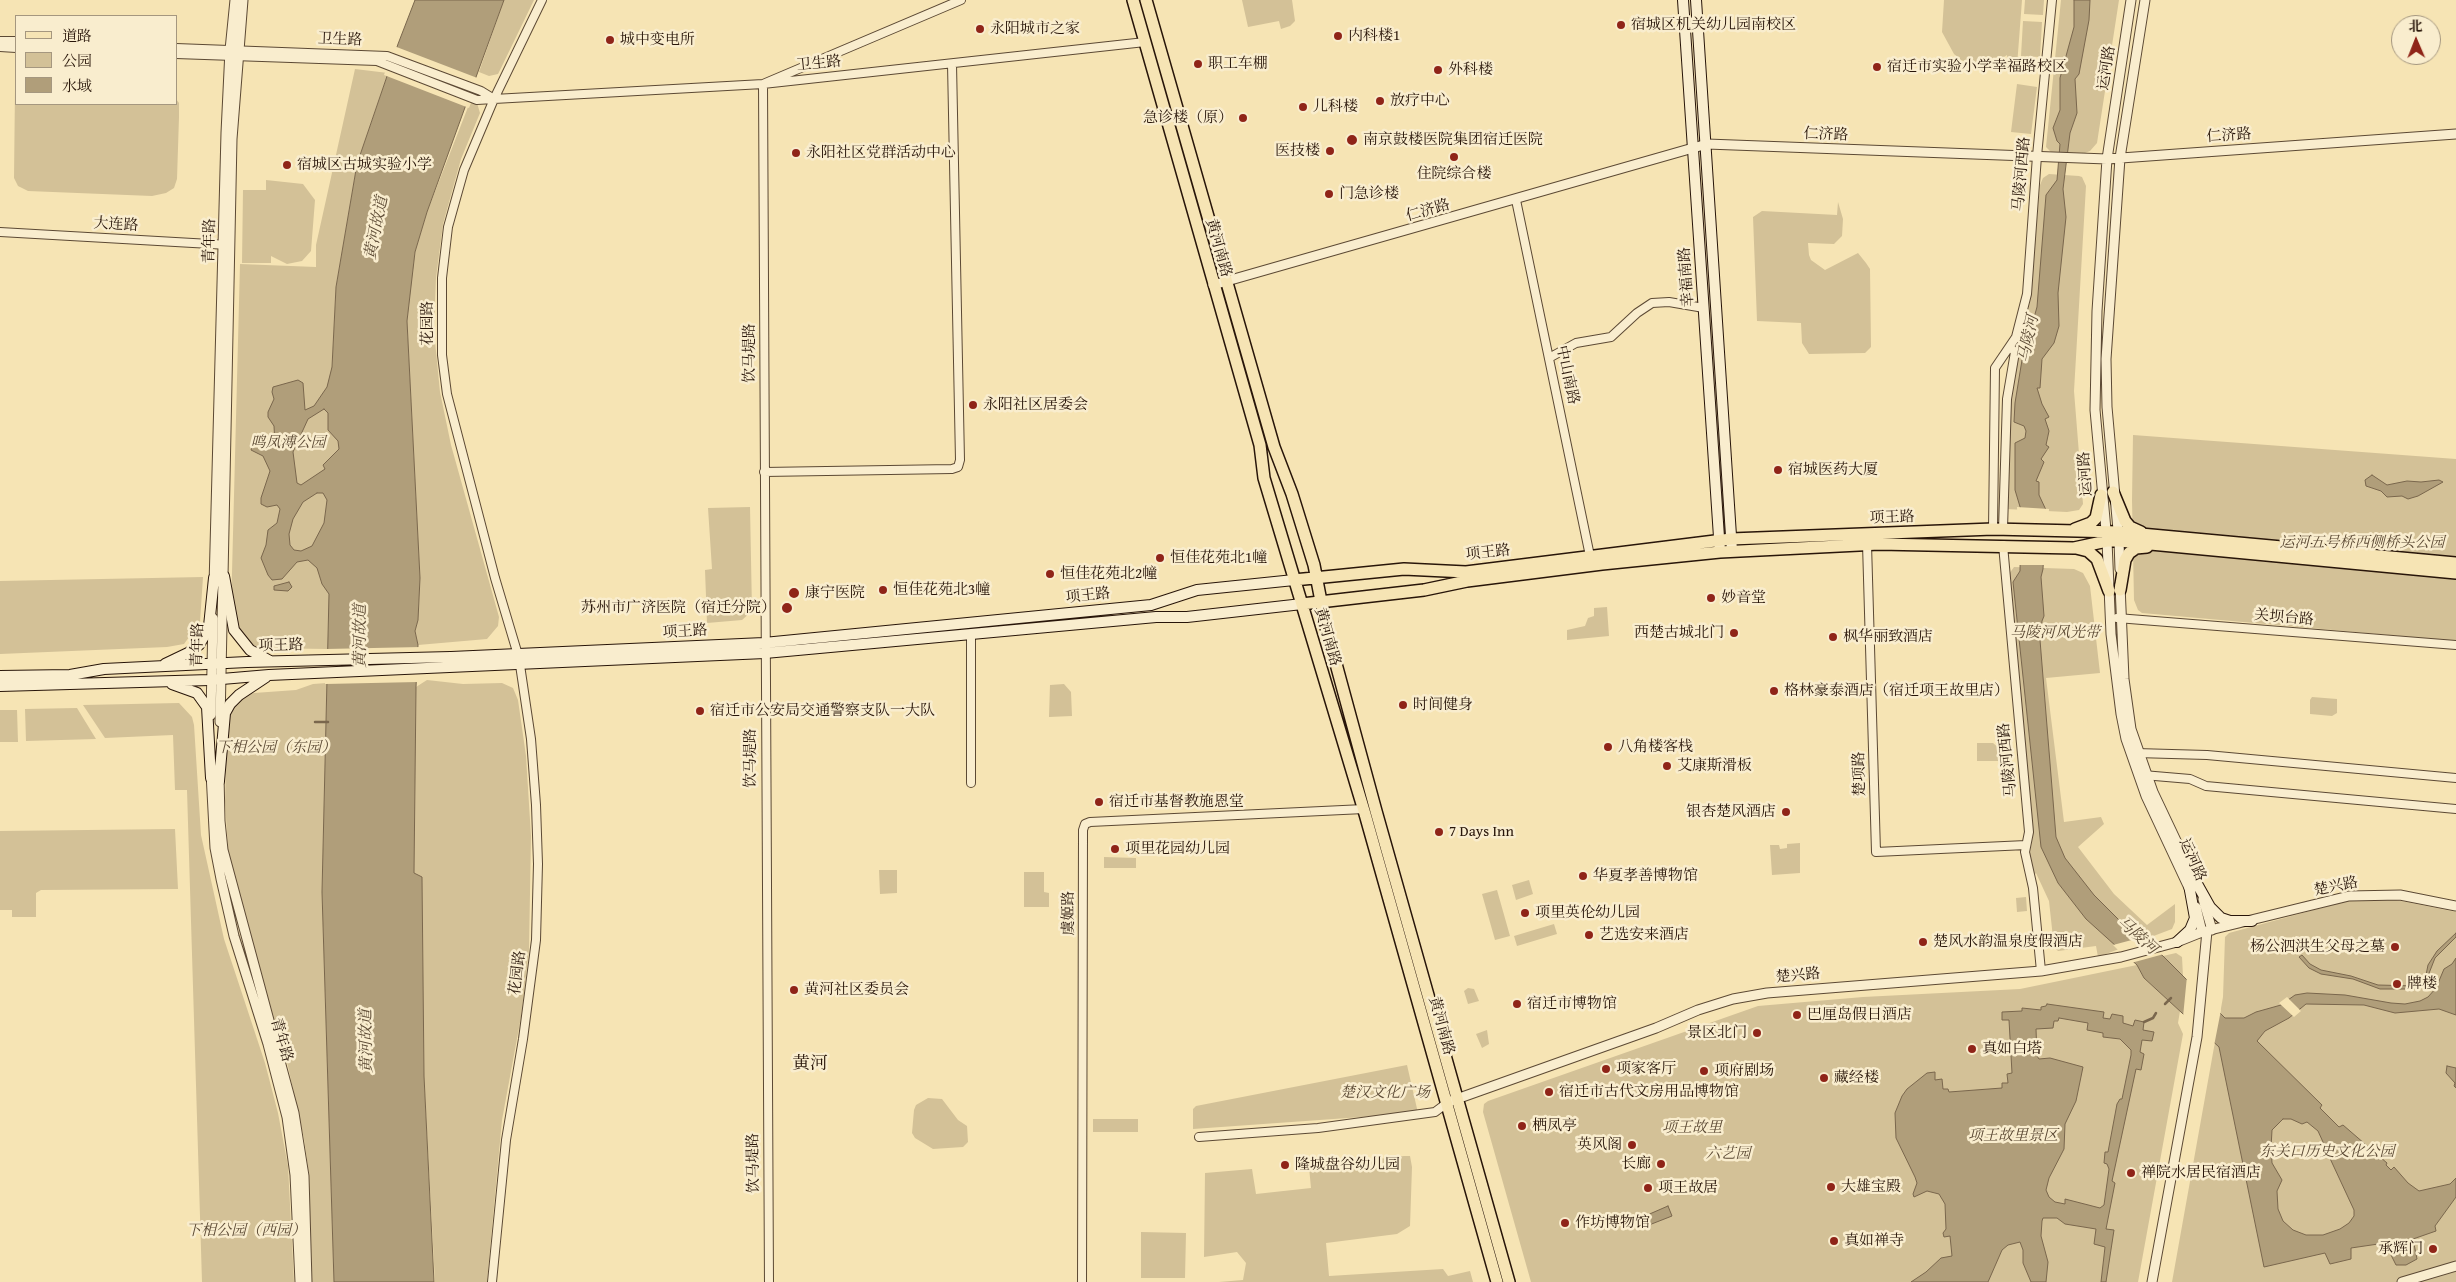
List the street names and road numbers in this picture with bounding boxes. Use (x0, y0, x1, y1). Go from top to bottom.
street label: 卫生路 (317, 30, 363, 50)
street label: 运河路 (2095, 44, 2119, 92)
street label: 卫生路 (796, 53, 842, 75)
street label: 仁济路 (1803, 125, 1849, 145)
street label: 仁济路 (2206, 125, 2252, 147)
street label: 马陵河西路 (2010, 136, 2034, 212)
street label: 仁济路 (1404, 196, 1452, 226)
street label: 大连路 (93, 215, 139, 235)
street label: 黄河南路 (1201, 217, 1235, 279)
street label: 青年路 (201, 218, 219, 264)
street label: 幸福南路 (1676, 246, 1698, 308)
street label: 花园路 (419, 301, 437, 345)
street label: 饮马堤路 (741, 323, 759, 383)
street label: 中山南路 (1552, 344, 1582, 406)
street label: 运河路 (2075, 451, 2097, 497)
street label: 项王路 (1869, 508, 1915, 528)
street label: 项王路 (1465, 542, 1511, 564)
street label: 项王路 (1065, 585, 1111, 607)
street label: 黄河南路 (1310, 606, 1344, 668)
street label: 关坝台路 (2253, 606, 2315, 630)
street label: 青年路 (188, 622, 208, 668)
street label: 项王路 (662, 622, 708, 642)
street label: 项王路 (258, 637, 304, 655)
street label: 马陵河西路 (1995, 722, 2021, 798)
street label: 饮马堤路 (742, 728, 760, 788)
street label: 楚项路 (1851, 751, 1869, 797)
street label: 运河路 (2175, 836, 2209, 884)
street label: 楚兴路 (2312, 874, 2360, 900)
street label: 虞姬路 (1060, 891, 1078, 935)
street label: 花园路 (506, 950, 530, 996)
street label: 楚兴路 (1775, 965, 1821, 987)
street label: 黄河南路 (1425, 995, 1457, 1057)
street label: 青年路 (266, 1016, 296, 1064)
street label: 饮马堤路 (744, 1133, 764, 1193)

